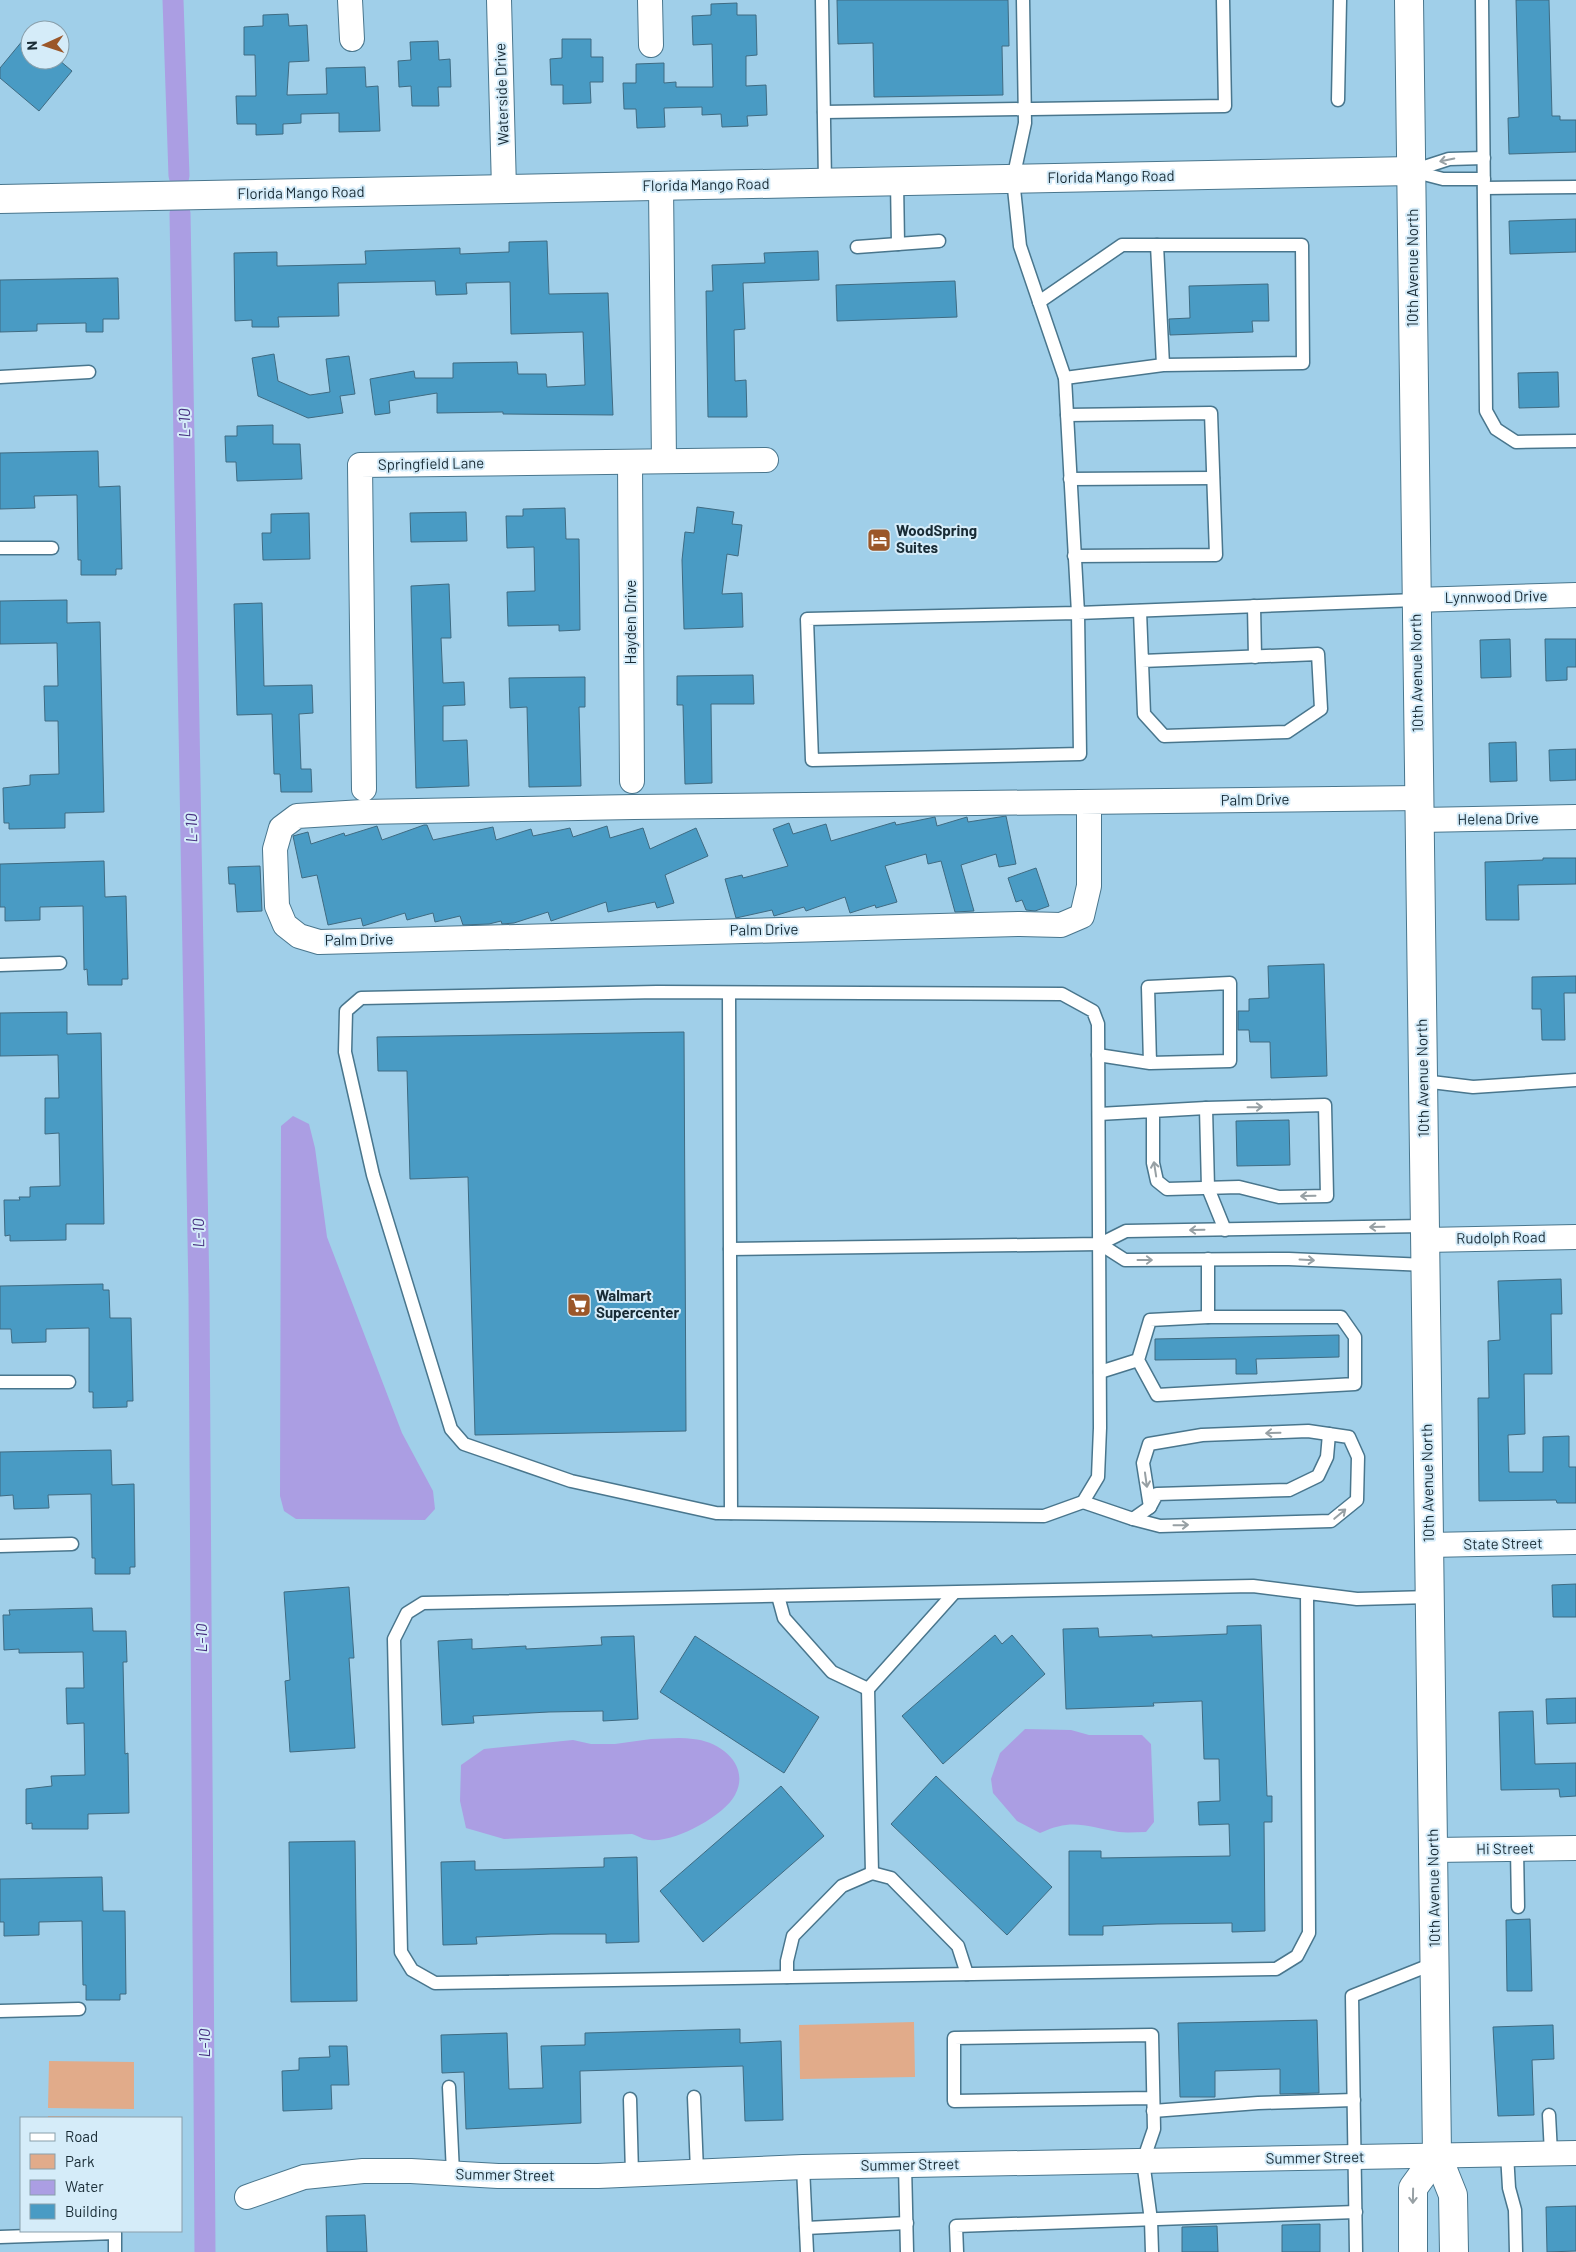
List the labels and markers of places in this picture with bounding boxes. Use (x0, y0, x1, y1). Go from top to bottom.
place label: WoodSpring Suites (896, 521, 977, 556)
hotel icon: WoodSpring Suites (866, 527, 892, 553)
place label: Walmart Supercenter (596, 1286, 679, 1321)
supermarket icon: Walmart Supercenter (566, 1292, 592, 1318)

